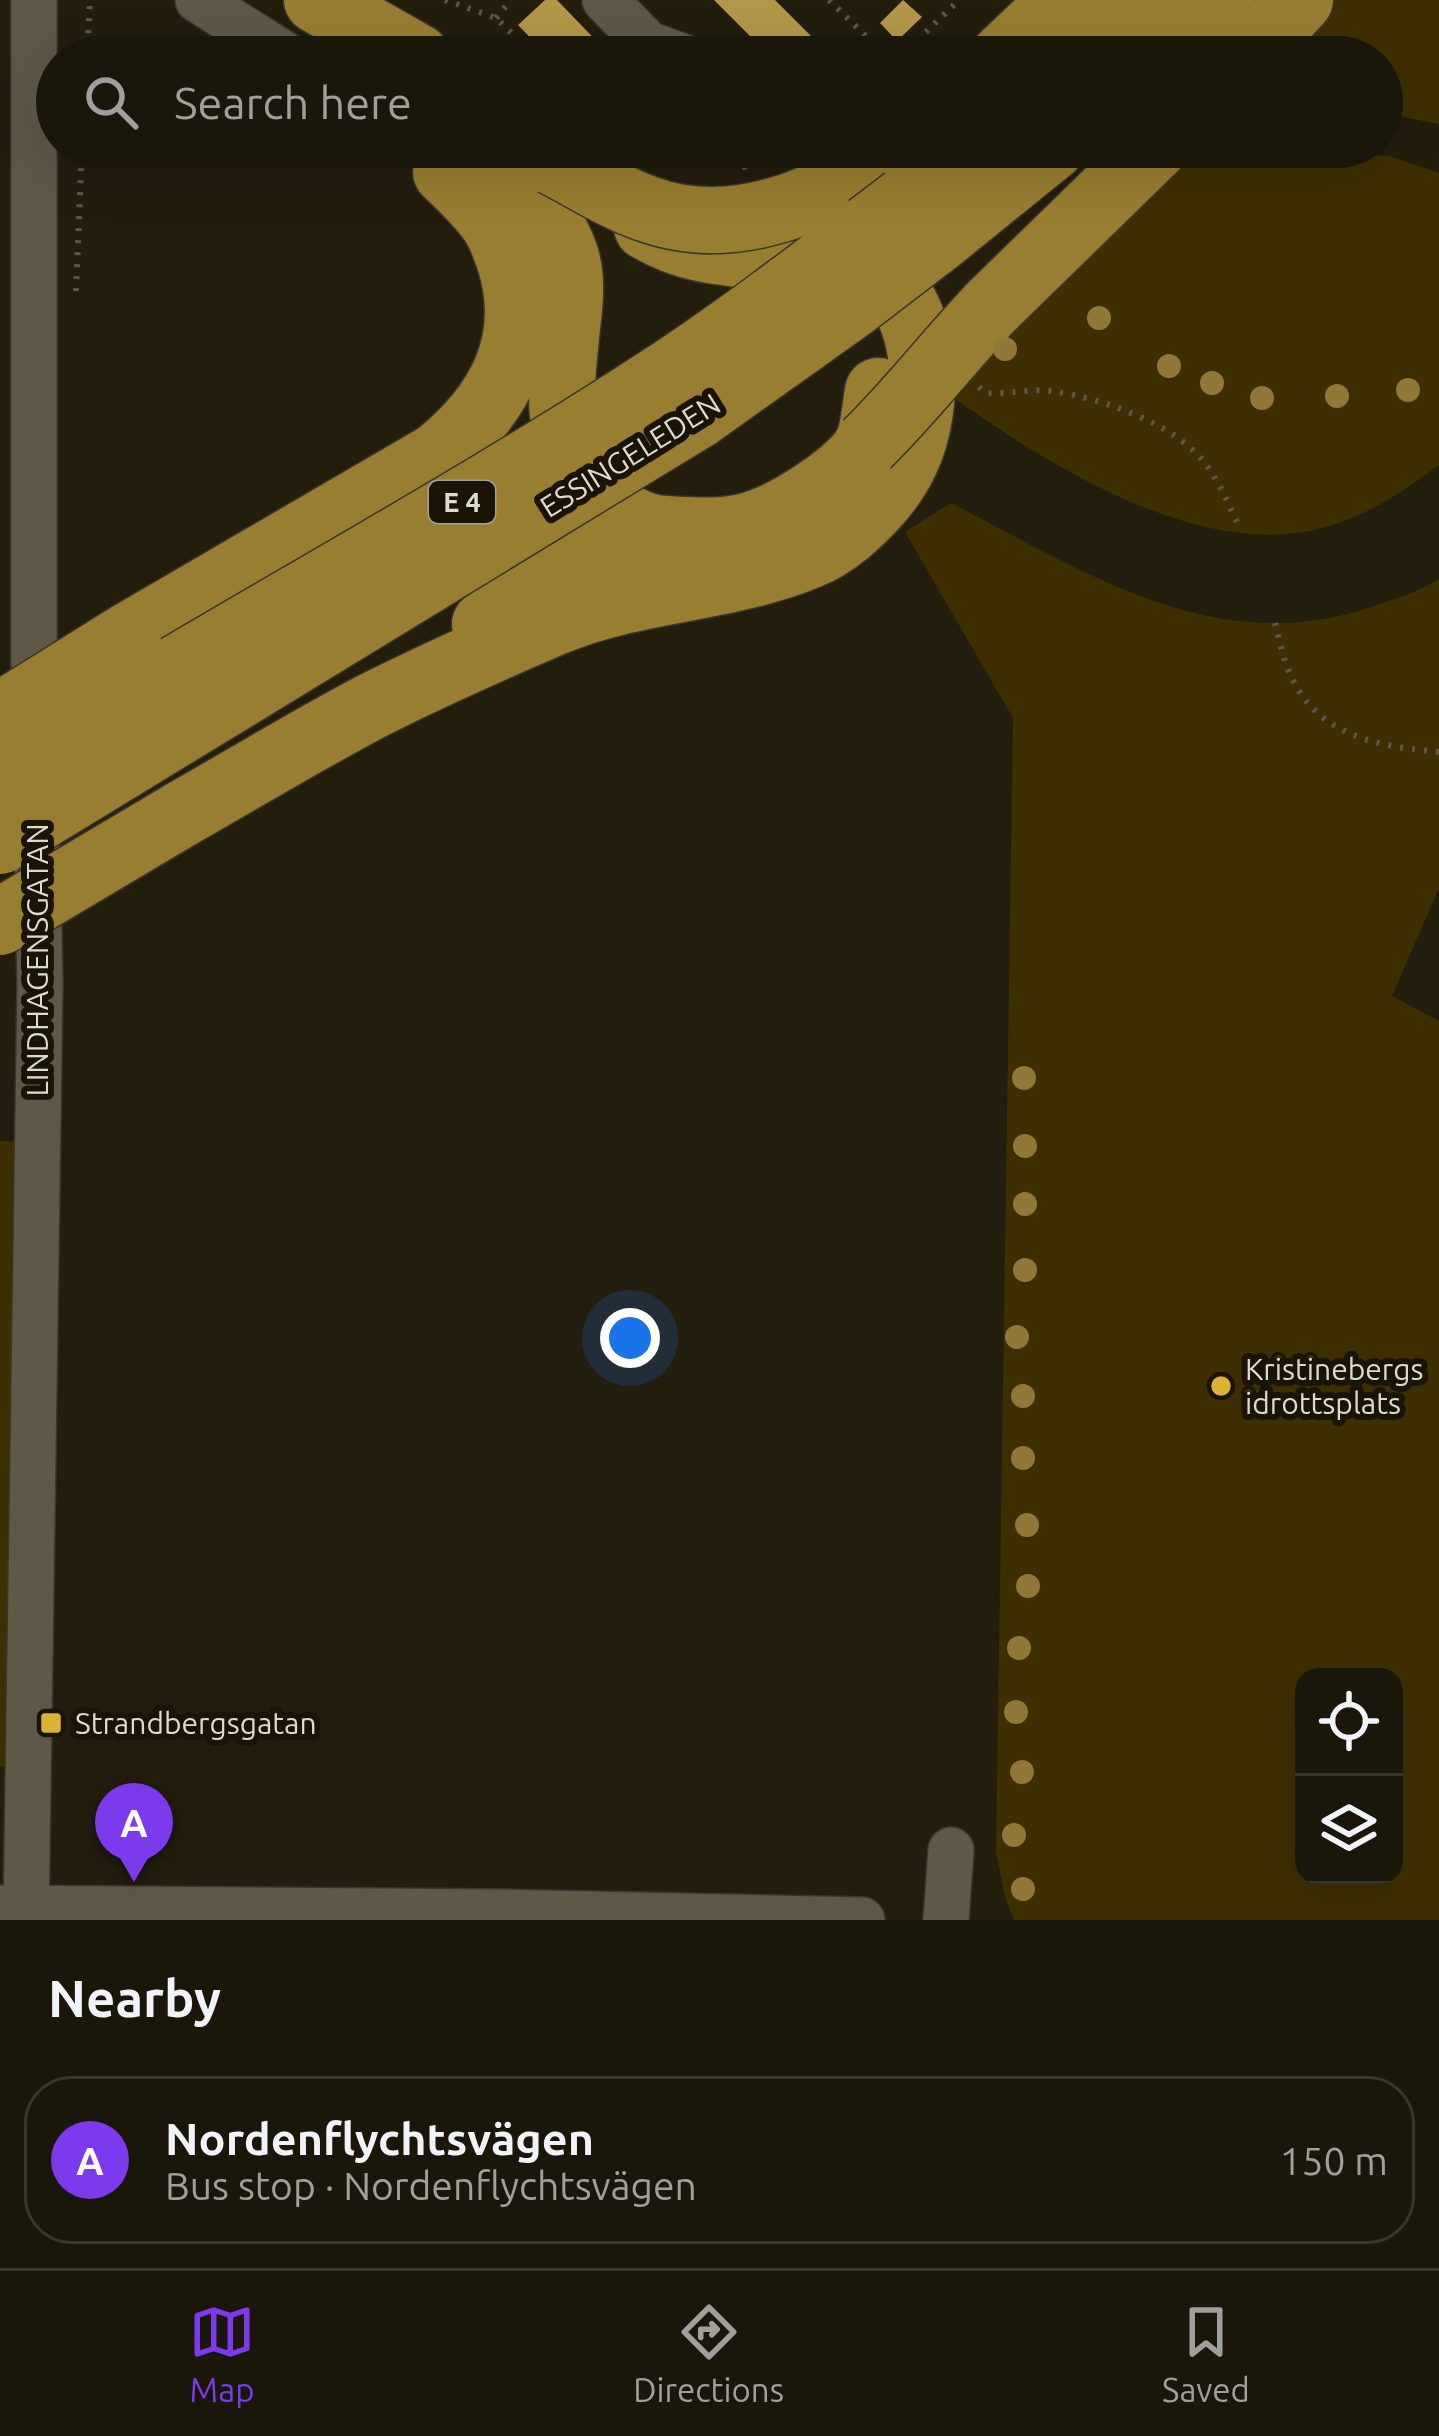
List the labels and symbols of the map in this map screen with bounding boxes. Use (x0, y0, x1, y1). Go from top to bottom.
street label: ESSINGELEDEN (534, 386, 726, 524)
road number: E 4 (429, 481, 495, 523)
street label: LINDHAGENSGATAN (20, 823, 54, 1097)
your location (600, 1308, 660, 1368)
place label: Kristinebergs idrottsplats (1245, 1352, 1423, 1420)
marker: Kristinebergs idrottsplats (1208, 1373, 1234, 1399)
place label: Strandbergsgatan (75, 1706, 317, 1740)
marker: Strandbergsgatan (38, 1710, 64, 1736)
pin: A (95, 1783, 173, 1882)

